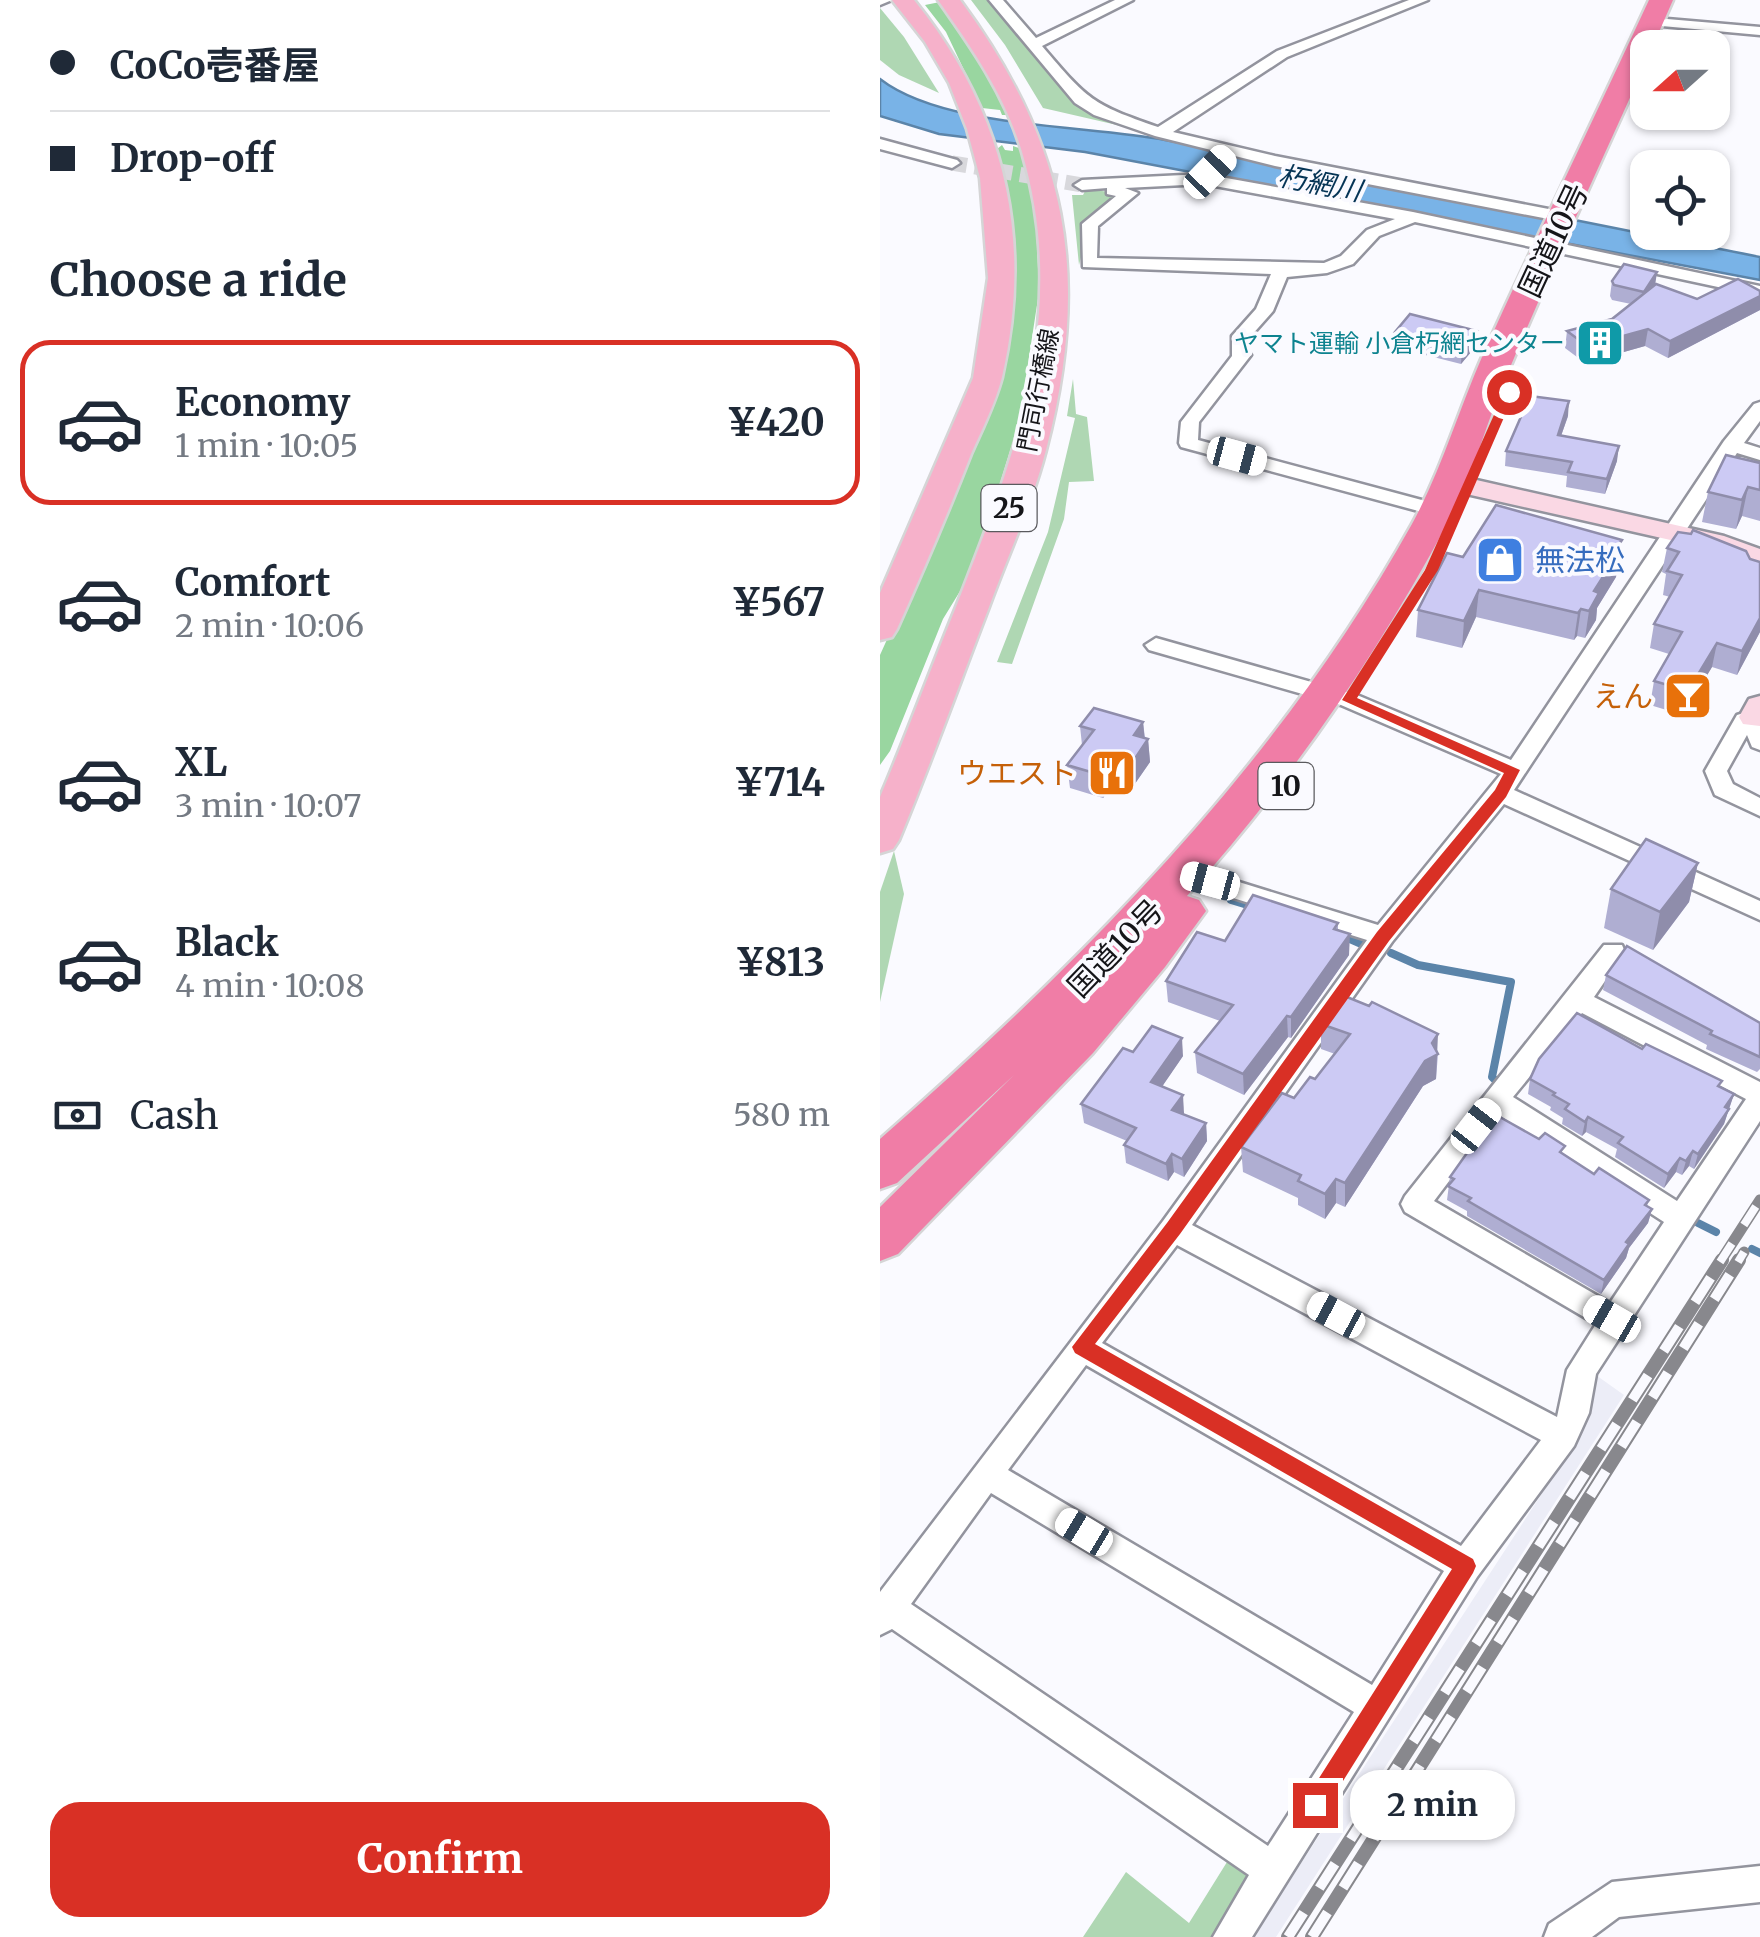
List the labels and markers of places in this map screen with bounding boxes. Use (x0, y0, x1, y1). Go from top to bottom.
building icon: ヤマト運輸 小倉朽網センター (1574, 317, 1626, 369)
place label: ヤマト運輸 小倉朽網センター (1234, 327, 1565, 359)
shop icon: 無法松 (1474, 534, 1526, 586)
place label: 無法松 (1535, 541, 1625, 579)
bar icon: えん (1662, 670, 1714, 722)
place label: えん (1593, 677, 1653, 715)
restaurant icon: ウエスト (1086, 747, 1138, 799)
place label: ウエスト (957, 754, 1077, 792)

